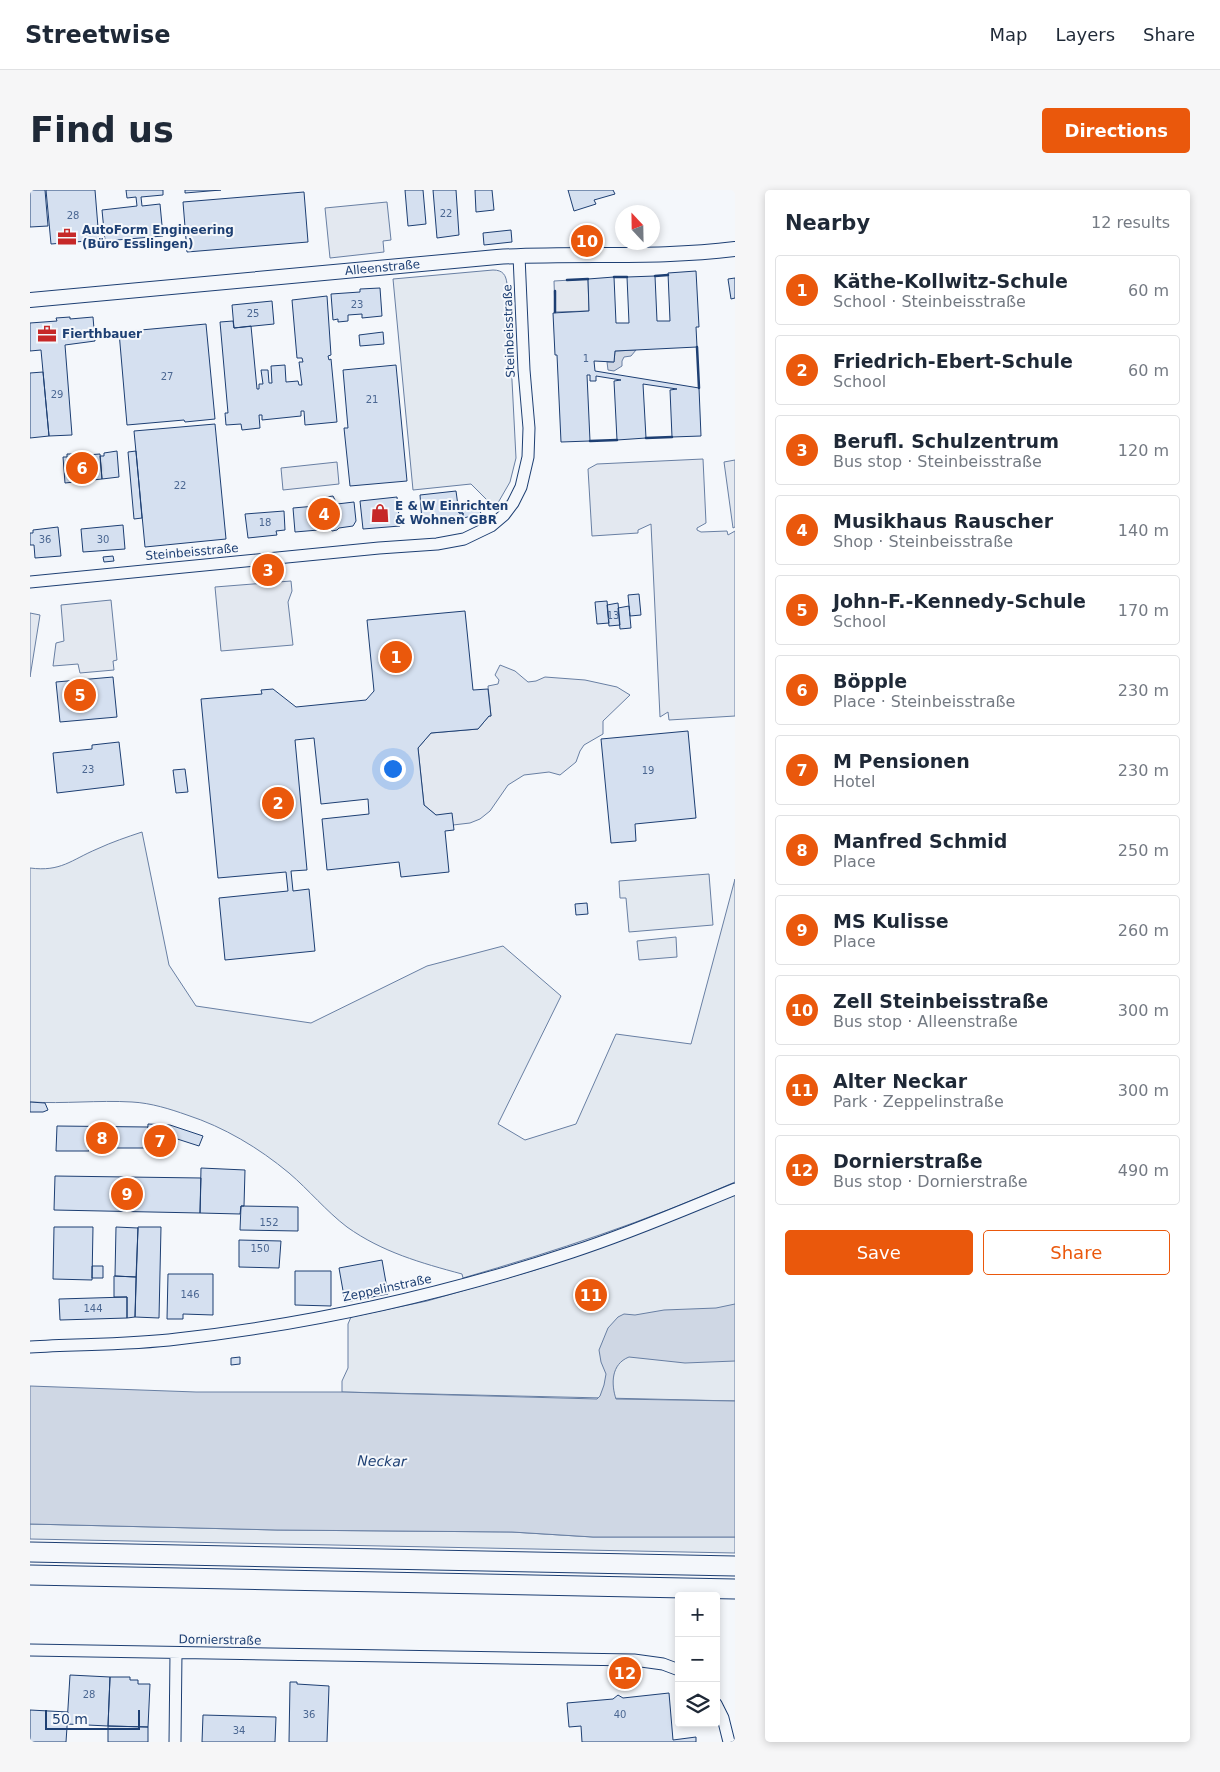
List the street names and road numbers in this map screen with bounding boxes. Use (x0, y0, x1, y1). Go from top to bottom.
street label: Alleenstraße (344, 257, 421, 278)
street label: Steinbeisstraße (500, 284, 518, 378)
street label: Steinbeisstraße (145, 541, 239, 563)
street label: Zeppelinstraße (341, 1272, 433, 1304)
street label: Dornierstraße (179, 1632, 261, 1648)

